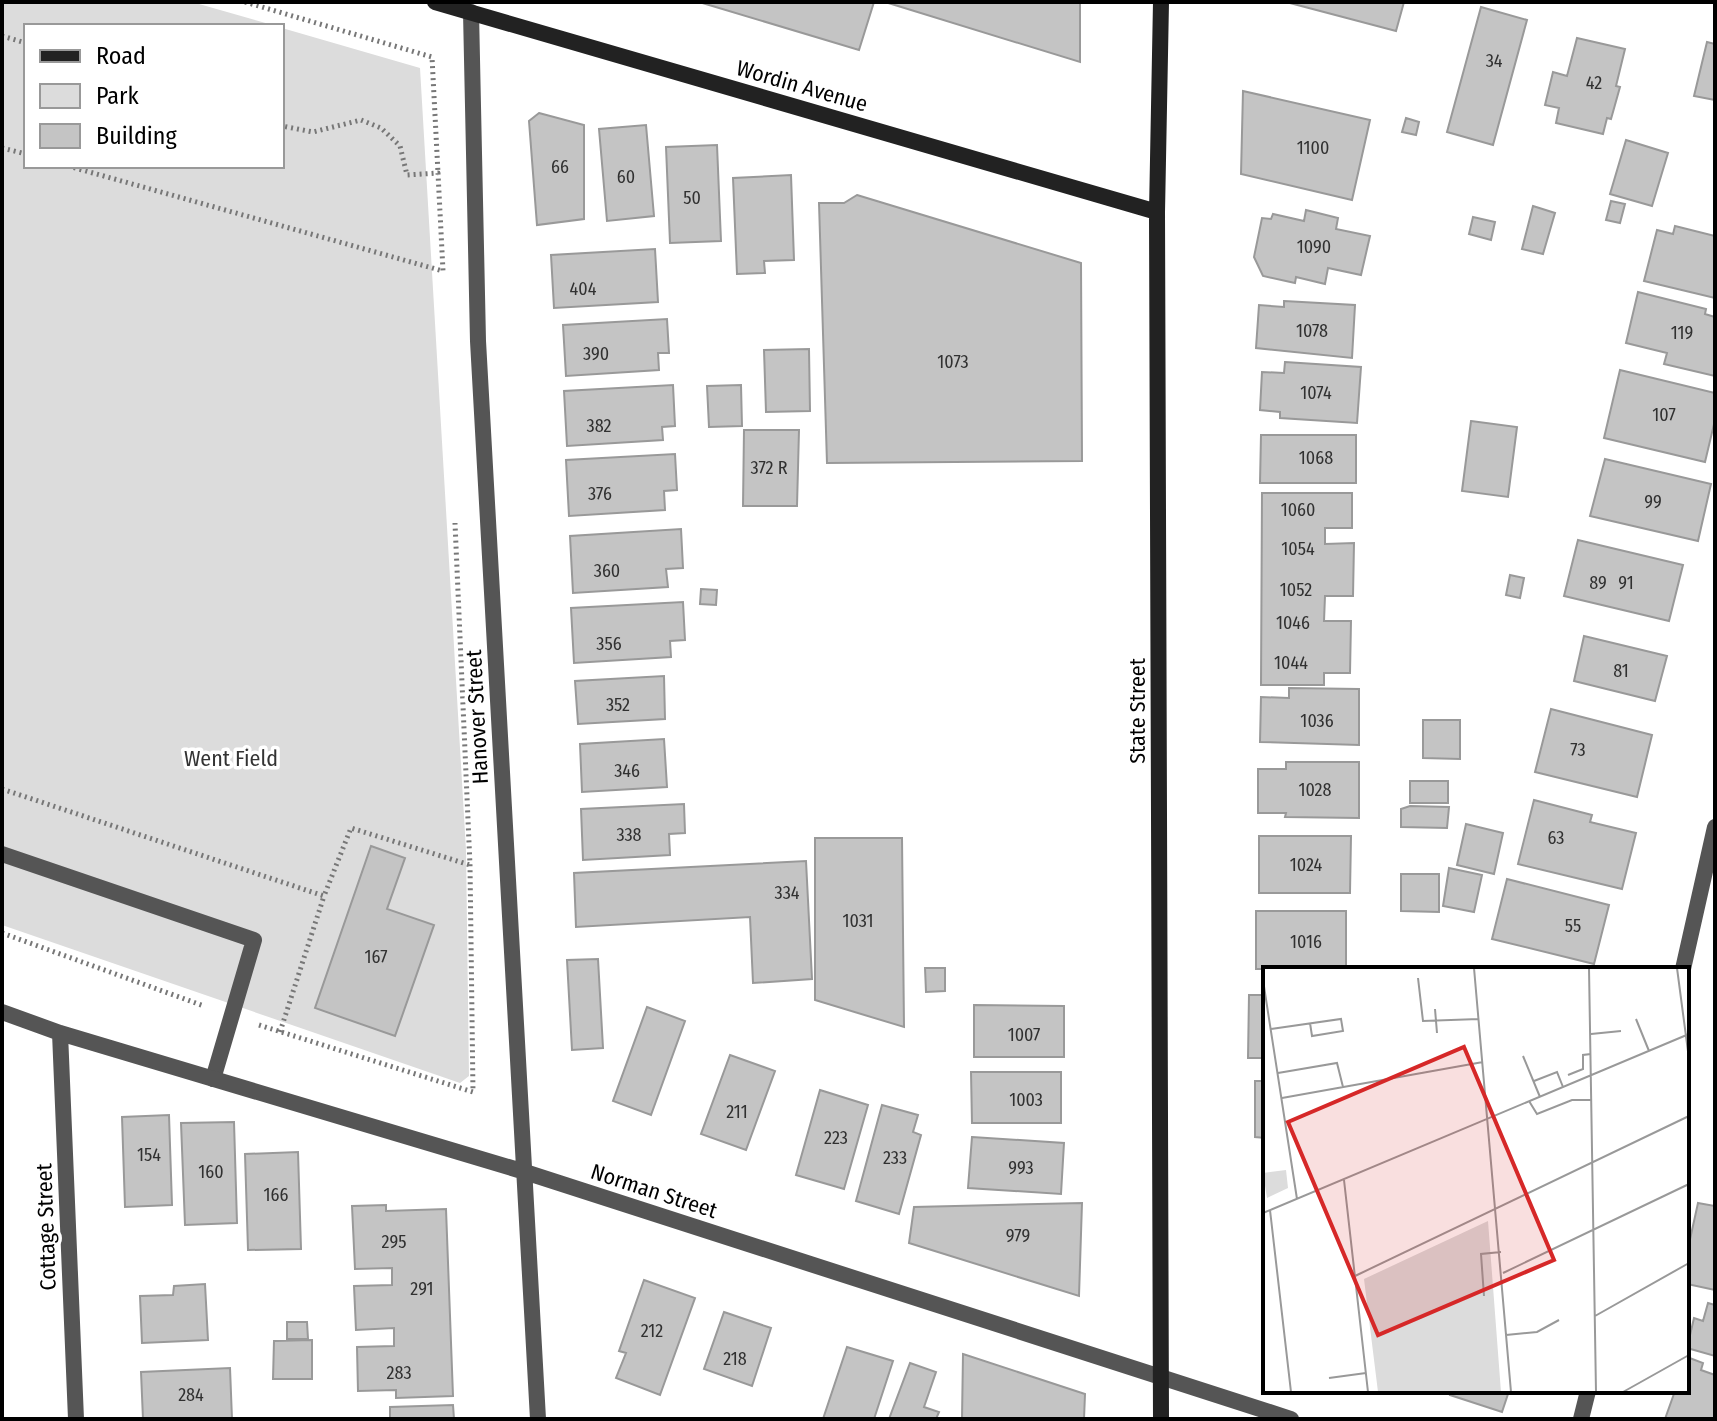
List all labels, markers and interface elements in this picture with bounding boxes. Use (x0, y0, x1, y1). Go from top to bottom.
legend (24, 24, 284, 168)
text: Road (96, 42, 146, 70)
house number: 34 (1486, 50, 1503, 72)
street label: Wordin Avenue (733, 54, 871, 118)
house number: 42 (1586, 72, 1602, 94)
text: Park (96, 82, 139, 110)
text: Building (96, 122, 178, 150)
house number: 1100 (1297, 137, 1329, 159)
house number: 66 (551, 156, 569, 178)
house number: 60 (617, 166, 635, 188)
house number: 50 (683, 187, 701, 209)
house number: 1090 (1297, 236, 1331, 258)
house number: 404 (570, 278, 597, 300)
house number: 1078 (1296, 320, 1328, 342)
house number: 119 (1671, 322, 1693, 344)
house number: 390 (583, 343, 609, 365)
house number: 1073 (937, 351, 969, 373)
house number: 1074 (1300, 382, 1332, 404)
house number: 107 (1652, 404, 1676, 426)
house number: 382 (587, 415, 612, 437)
house number: 1068 (1299, 447, 1333, 469)
house number: 372 R (750, 457, 788, 479)
house number: 376 (588, 483, 612, 505)
house number: 99 (1644, 491, 1662, 513)
house number: 1060 (1281, 499, 1315, 521)
house number: 1054 (1281, 538, 1315, 560)
house number: 360 (594, 560, 620, 582)
house number: 89 (1589, 572, 1607, 594)
house number: 91 (1618, 572, 1634, 594)
house number: 1052 (1280, 579, 1312, 601)
house number: 1046 (1276, 612, 1310, 634)
house number: 356 (596, 633, 622, 655)
street label: Hanover Street (460, 648, 494, 785)
house number: 1044 (1274, 652, 1308, 674)
street label: State Street (1124, 657, 1151, 764)
house number: 81 (1613, 660, 1629, 682)
house number: 352 (606, 694, 630, 716)
house number: 1036 (1300, 710, 1334, 732)
house number: 73 (1570, 739, 1586, 761)
park label: Went Field (184, 745, 278, 772)
house number: 346 (614, 760, 640, 782)
house number: 1028 (1298, 779, 1332, 801)
house number: 338 (616, 824, 642, 846)
house number: 63 (1548, 827, 1564, 849)
house number: 1024 (1290, 854, 1323, 876)
house number: 334 (775, 882, 800, 904)
house number: 1031 (843, 910, 873, 932)
house number: 55 (1565, 915, 1581, 937)
house number: 1016 (1290, 931, 1322, 953)
house number: 167 (365, 946, 387, 968)
inset map (1263, 967, 1689, 1393)
house number: 1007 (1008, 1024, 1040, 1046)
house number: 1003 (1009, 1089, 1043, 1111)
house number: 211 (726, 1101, 748, 1123)
house number: 223 (824, 1127, 848, 1149)
house number: 154 (137, 1144, 161, 1166)
house number: 233 (883, 1147, 907, 1169)
house number: 993 (1008, 1157, 1034, 1179)
street label: Norman Street (587, 1158, 721, 1224)
house number: 160 (198, 1161, 224, 1183)
street label: Cottage Street (30, 1162, 62, 1291)
house number: 166 (264, 1184, 289, 1206)
house number: 979 (1006, 1225, 1030, 1247)
house number: 295 (382, 1231, 406, 1253)
house number: 291 (410, 1278, 434, 1300)
house number: 212 (641, 1320, 663, 1342)
house number: 218 (723, 1348, 747, 1370)
house number: 283 (386, 1362, 412, 1384)
house number: 284 (178, 1384, 204, 1406)

